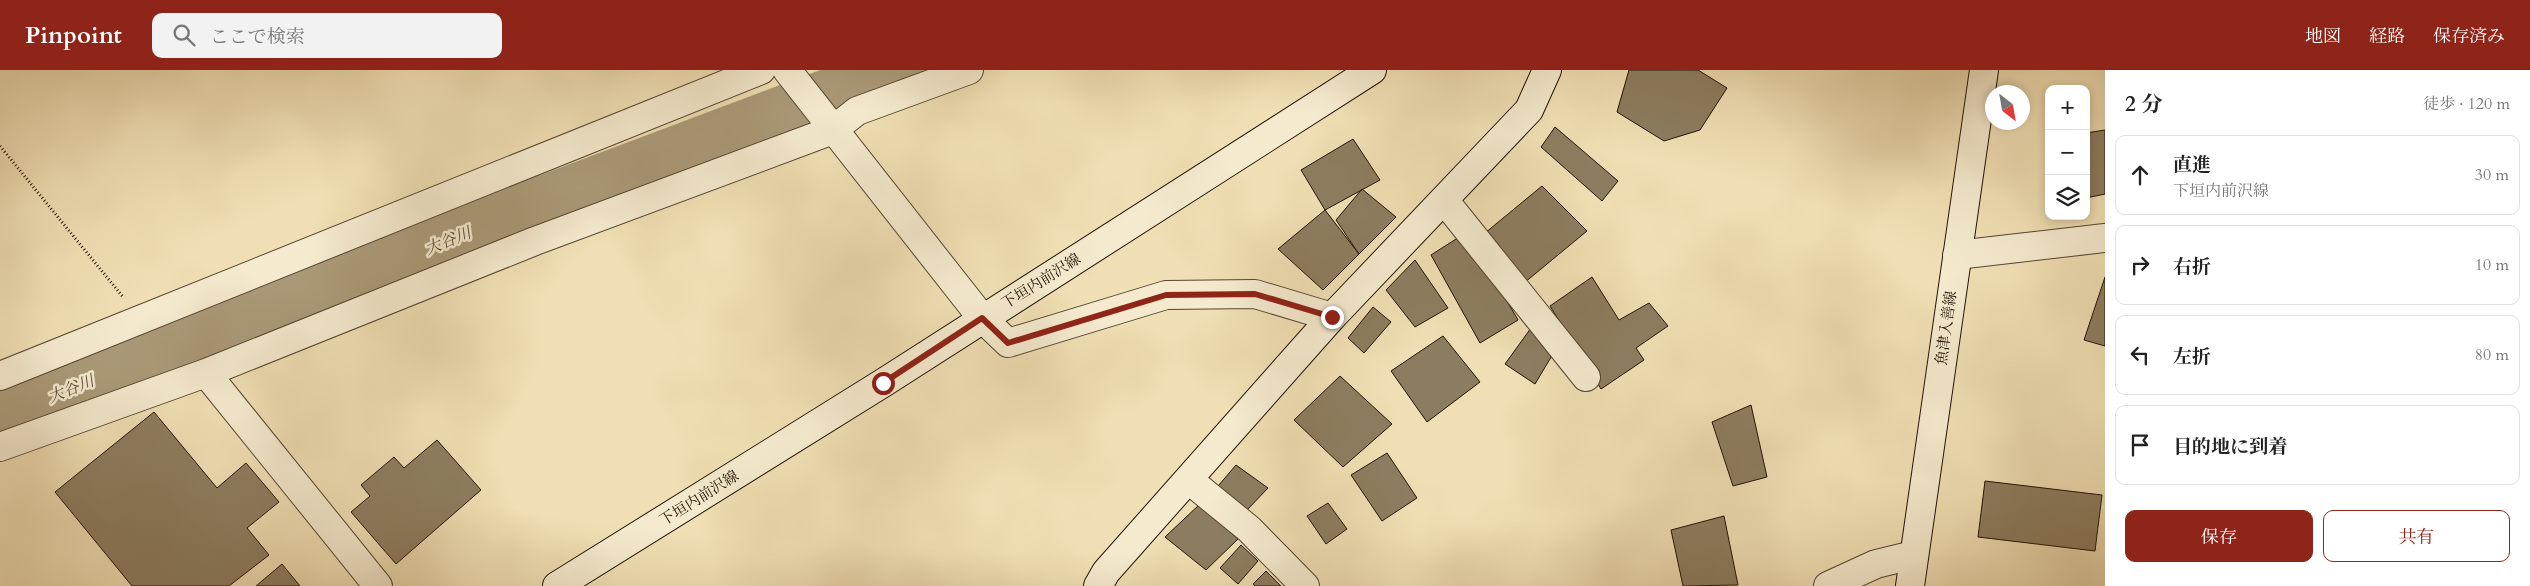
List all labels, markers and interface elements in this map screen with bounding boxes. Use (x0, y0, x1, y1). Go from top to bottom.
search box (152, 13, 502, 58)
text: Pinpoint (25, 19, 122, 52)
icon: search (170, 21, 198, 49)
text: ここで検索 (210, 24, 305, 50)
text: 地図 (2305, 24, 2341, 49)
text: 経路 (2369, 24, 2405, 49)
text: 保存済み (2433, 24, 2505, 49)
north arrow (1985, 85, 2030, 130)
map controls (2045, 85, 2090, 220)
button: + (2045, 85, 2090, 130)
text: 2 分 (2125, 90, 2162, 119)
text: 徒歩 · 120 m (2423, 93, 2510, 115)
button: − (2045, 130, 2090, 175)
text: 直進 (2173, 152, 2211, 178)
icon: ahead (2126, 161, 2154, 189)
text: 30 m (2475, 164, 2509, 186)
button: layers (2045, 175, 2090, 220)
text: 下垣内前沢線 (2173, 180, 2269, 202)
water label: 大谷川 (422, 221, 476, 260)
street label: 下垣内前沢線 (998, 249, 1084, 313)
icon: right (2126, 251, 2154, 279)
text: 右折 (2173, 254, 2211, 280)
text: 10 m (2475, 254, 2509, 276)
street label: 魚津入善線 (1931, 289, 1961, 367)
route end (1321, 306, 1344, 329)
icon: left (2126, 341, 2154, 369)
text: 左折 (2173, 344, 2211, 370)
text: 80 m (2475, 344, 2509, 366)
water label: 大谷川 (45, 369, 99, 408)
route start (872, 372, 895, 395)
icon: arrive (2126, 431, 2154, 459)
text: 目的地に到着 (2173, 434, 2287, 460)
street label: 下垣内前沢線 (656, 466, 742, 530)
button: 保存 (2125, 510, 2313, 562)
button: 共有 (2323, 510, 2510, 562)

